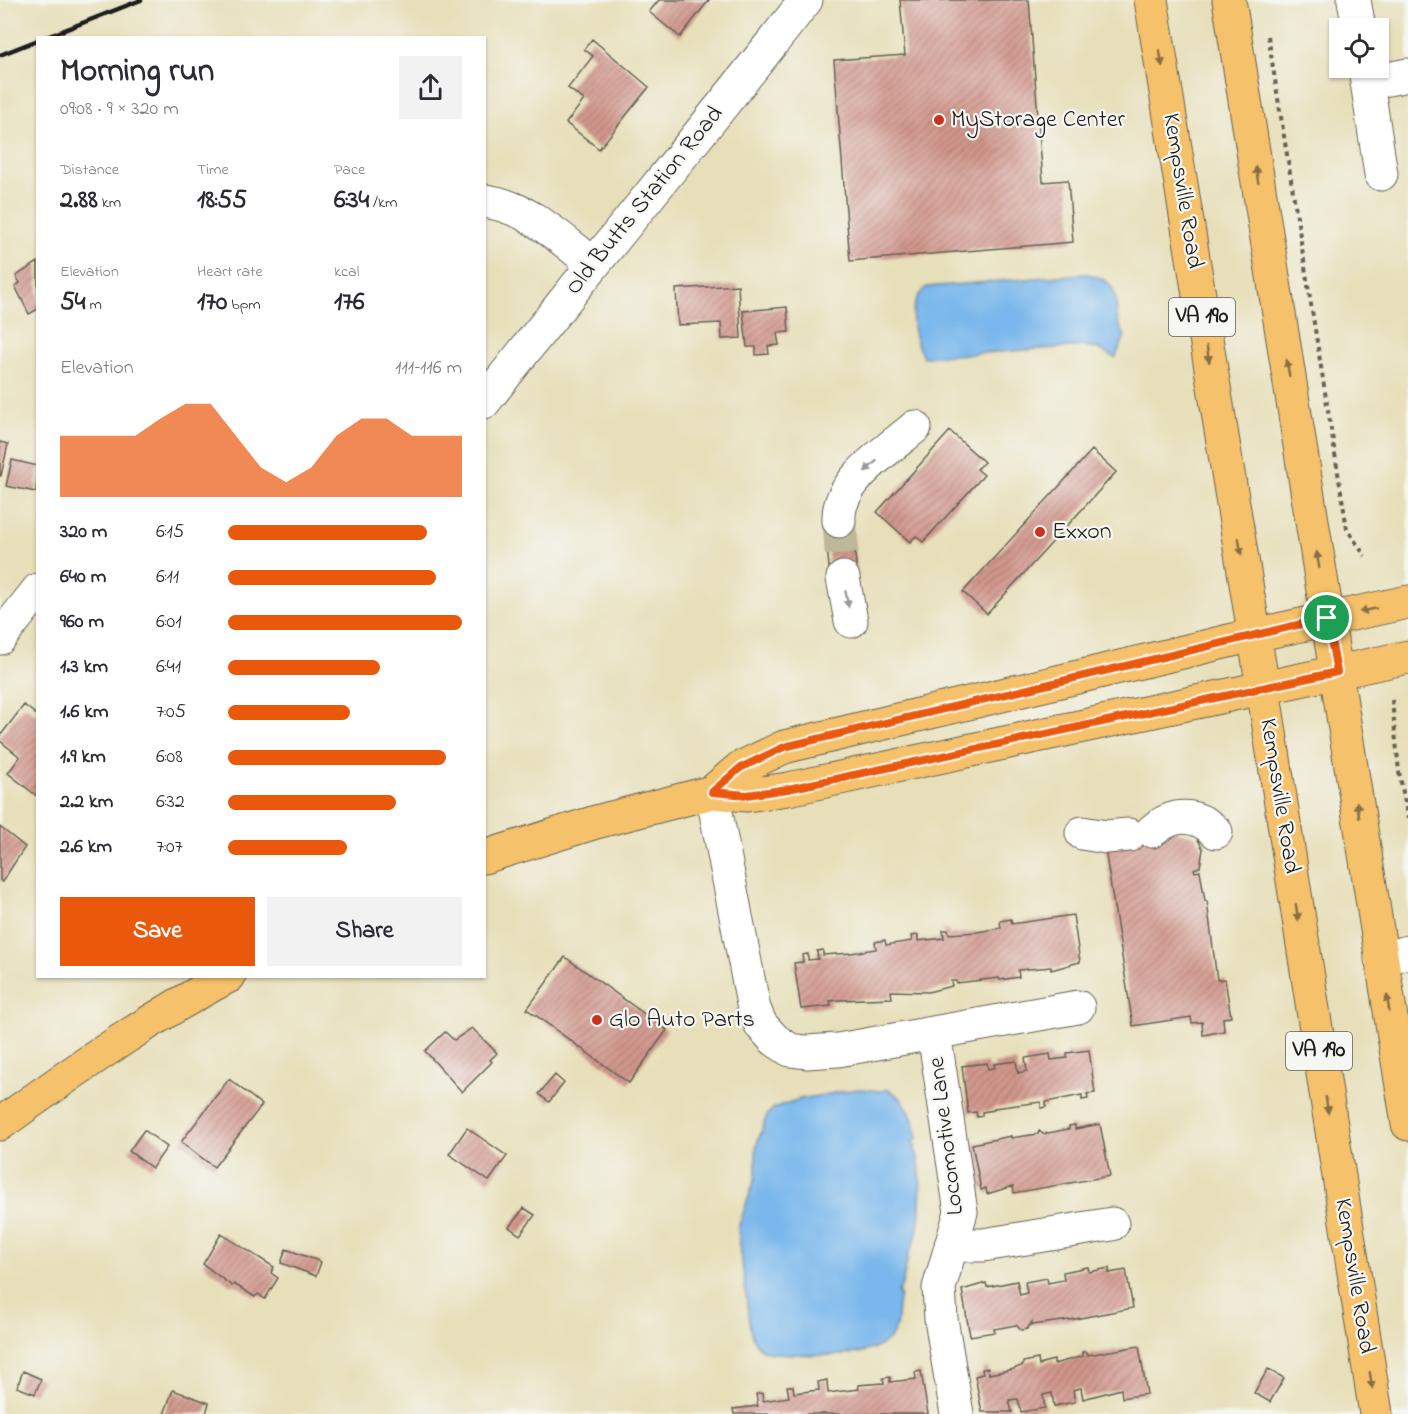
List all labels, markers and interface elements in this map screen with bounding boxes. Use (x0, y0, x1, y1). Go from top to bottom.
map controls (1329, 18, 1389, 78)
button: locate (1329, 18, 1389, 78)
text: Morning run (60, 48, 214, 96)
one-way arrow (1156, 48, 1165, 67)
button: share (399, 56, 462, 119)
text: 09:08 · 9 × 320 m (60, 95, 179, 124)
street label: Old Butts Station Road (558, 98, 733, 303)
place label: MyStorage Center (951, 103, 1125, 139)
street label: Kempsville Road (1152, 111, 1212, 272)
marker: MyStorage Center (932, 113, 946, 127)
text: Distance (60, 158, 119, 182)
text: Time (197, 158, 229, 182)
text: Pace (334, 158, 365, 182)
one-way arrow (1252, 165, 1261, 184)
text: 2.88 (60, 182, 98, 220)
text: 18:55 (197, 182, 247, 220)
text: 6:34 (334, 182, 369, 220)
text: km (98, 191, 121, 215)
text: /km (369, 191, 398, 215)
text: Elevation (60, 260, 119, 284)
text: Heart rate (197, 260, 263, 284)
text: kcal (334, 260, 359, 284)
text: 54 (60, 284, 86, 322)
text: 170 (197, 284, 227, 322)
text: 176 (334, 284, 364, 322)
text: m (86, 293, 102, 317)
text: bpm (227, 293, 261, 317)
road number: VA 190 (1169, 298, 1235, 336)
one-way arrow (1204, 345, 1213, 364)
text: Elevation (60, 354, 134, 383)
text: 111–116 m (395, 354, 462, 383)
one-way arrow (1283, 358, 1292, 377)
one-way arrow (864, 459, 879, 472)
place label: Exxon (1052, 515, 1112, 550)
text: 320 m (60, 518, 107, 547)
text: 6:15 (156, 518, 184, 547)
marker: Exxon (1033, 525, 1047, 539)
one-way arrow (1235, 537, 1244, 556)
one-way arrow (1314, 551, 1323, 570)
text: 640 m (60, 563, 106, 592)
text: 6:11 (156, 563, 179, 592)
one-way arrow (843, 590, 852, 609)
pin (1301, 592, 1352, 643)
icon: arrive (1310, 601, 1343, 634)
one-way arrow (1358, 605, 1377, 615)
text: 960 m (60, 608, 104, 637)
text: 6:01 (156, 608, 182, 637)
text: 1.3 km (60, 653, 108, 682)
text: 6:41 (156, 653, 181, 682)
text: 1.6 km (60, 698, 109, 727)
text: 7:05 (156, 698, 186, 727)
street label: Kempsville Road (1249, 716, 1309, 877)
text: 1.9 km (60, 743, 106, 772)
text: 6:08 (156, 743, 183, 772)
text: 2.2 km (60, 788, 113, 817)
text: 6:32 (156, 788, 185, 817)
one-way arrow (1353, 801, 1362, 820)
text: 2.6 km (60, 833, 112, 862)
text: 7:07 (156, 833, 183, 862)
button: Save (60, 897, 255, 966)
button: Share (267, 897, 462, 966)
one-way arrow (1293, 903, 1302, 922)
one-way arrow (1384, 993, 1393, 1012)
place label: Glo Auto Parts (609, 1003, 755, 1038)
marker: Glo Auto Parts (590, 1013, 604, 1027)
road number: VA 190 (1286, 1032, 1352, 1070)
street label: Locomotive Lane (920, 1055, 974, 1217)
one-way arrow (1323, 1095, 1332, 1114)
street label: Kempsville Road (1324, 1196, 1384, 1357)
one-way arrow (1366, 1371, 1375, 1390)

